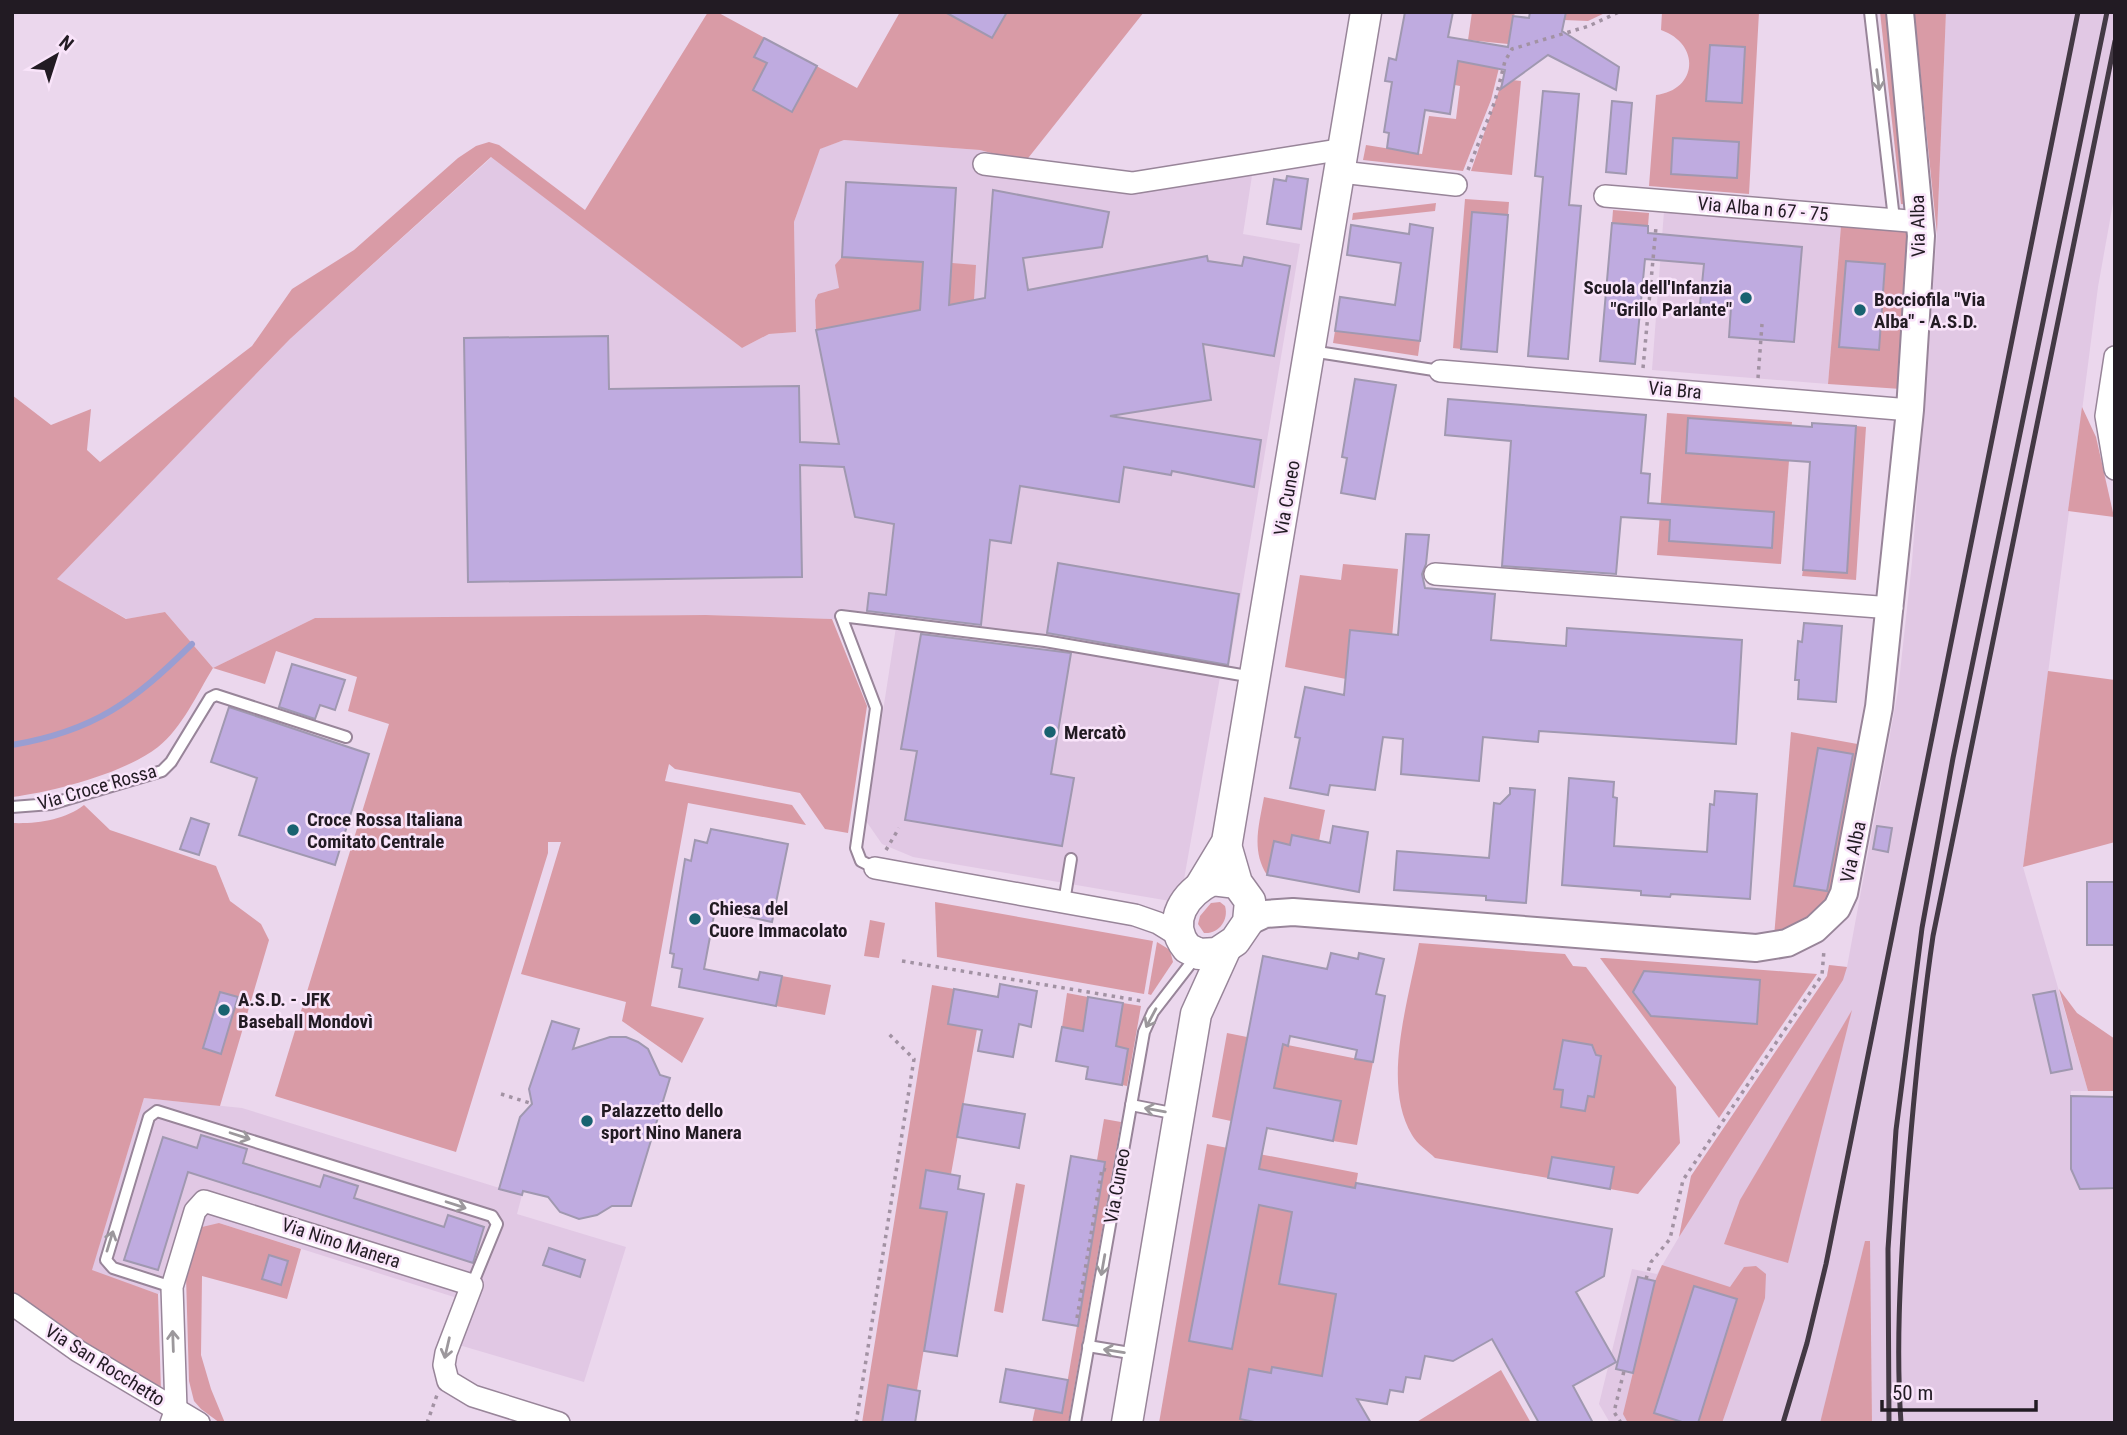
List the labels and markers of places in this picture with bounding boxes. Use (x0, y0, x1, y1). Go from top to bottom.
place label: Scuola dell'Infanzia "Grillo Parlante" (1584, 276, 1732, 321)
place label: Bocciofila "Via Alba" - A.S.D. (1874, 288, 1985, 333)
marker: Scuola dell'Infanzia "Grillo Parlante" (1738, 290, 1754, 306)
marker: Bocciofila "Via Alba" - A.S.D. (1852, 302, 1868, 318)
place label: Mercatò (1064, 721, 1126, 744)
marker: Mercatò (1042, 724, 1058, 740)
place label: Croce Rossa Italiana Comitato Centrale (307, 808, 463, 853)
marker: Croce Rossa Italiana Comitato Centrale (285, 822, 301, 838)
place label: Chiesa del Cuore Immacolato (709, 897, 847, 942)
marker: Chiesa del Cuore Immacolato (687, 911, 703, 927)
place label: A.S.D. - JFK Baseball Mondovì (238, 988, 373, 1033)
marker: A.S.D. - JFK Baseball Mondovì (216, 1002, 232, 1018)
place label: Palazzetto dello sport Nino Manera (601, 1099, 742, 1144)
marker: Palazzetto dello sport Nino Manera (579, 1113, 595, 1129)

